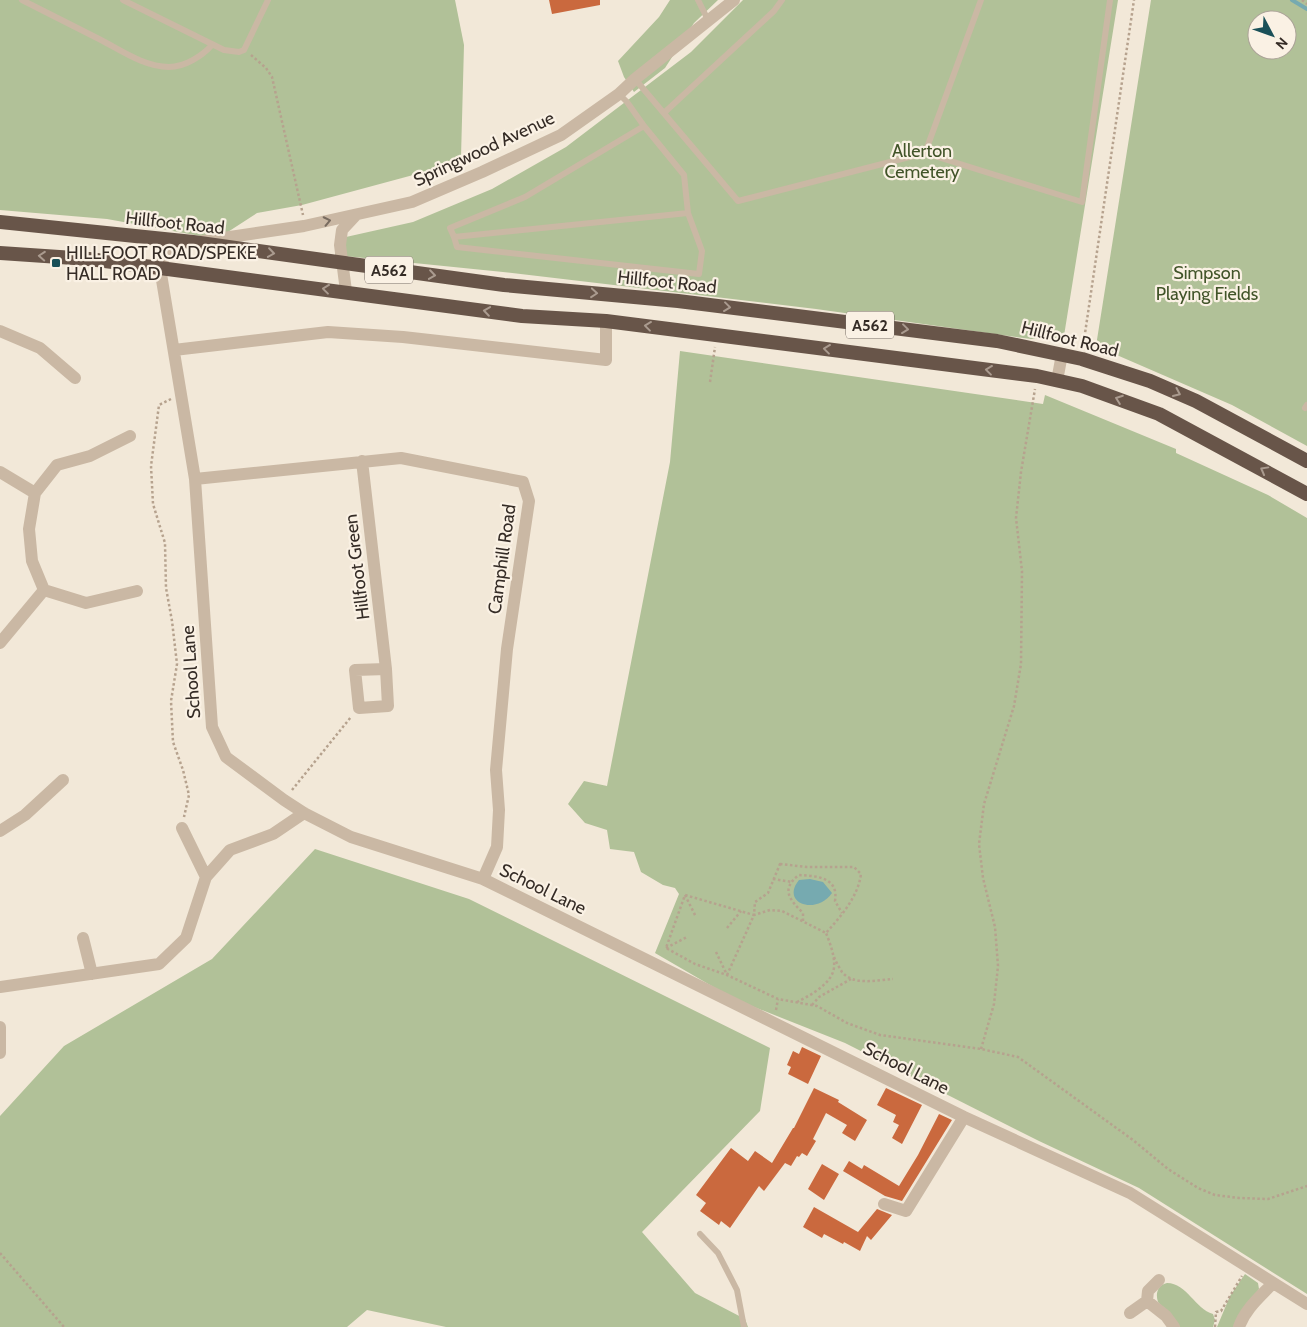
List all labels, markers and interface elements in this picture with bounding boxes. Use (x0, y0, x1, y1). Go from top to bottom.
north arrow (1247, 10, 1297, 60)
text: N (1272, 34, 1292, 53)
street label: Springwood Avenue (410, 107, 558, 191)
park label: Allerton Cemetery (884, 140, 960, 183)
street label: Hillfoot Road (124, 207, 226, 239)
one-way arrow (323, 216, 332, 227)
place label: HILLFOOT ROAD/SPEKE HALL ROAD (66, 242, 257, 285)
one-way arrow (267, 248, 275, 258)
one-way arrow (38, 250, 46, 261)
road number: A562 (365, 256, 413, 284)
marker: HILLFOOT ROAD/SPEKE HALL ROAD (50, 257, 62, 269)
park label: Simpson Playing Fields (1156, 262, 1258, 305)
street label: Hillfoot Road (616, 266, 718, 298)
one-way arrow (428, 269, 436, 280)
one-way arrow (321, 284, 329, 295)
one-way arrow (590, 287, 598, 298)
one-way arrow (723, 301, 731, 312)
one-way arrow (482, 306, 490, 317)
road number: A562 (846, 312, 894, 338)
street label: Hillfoot Road (1019, 316, 1121, 362)
one-way arrow (644, 322, 652, 332)
one-way arrow (902, 323, 910, 334)
one-way arrow (823, 344, 831, 355)
one-way arrow (984, 365, 992, 376)
one-way arrow (1172, 386, 1181, 397)
one-way arrow (1115, 395, 1123, 405)
one-way arrow (1261, 467, 1270, 477)
street label: Camphill Road (483, 503, 521, 615)
street label: Hillfoot Green (340, 513, 374, 621)
street label: School Lane (177, 625, 205, 719)
street label: School Lane (496, 859, 590, 919)
street label: School Lane (859, 1037, 953, 1099)

